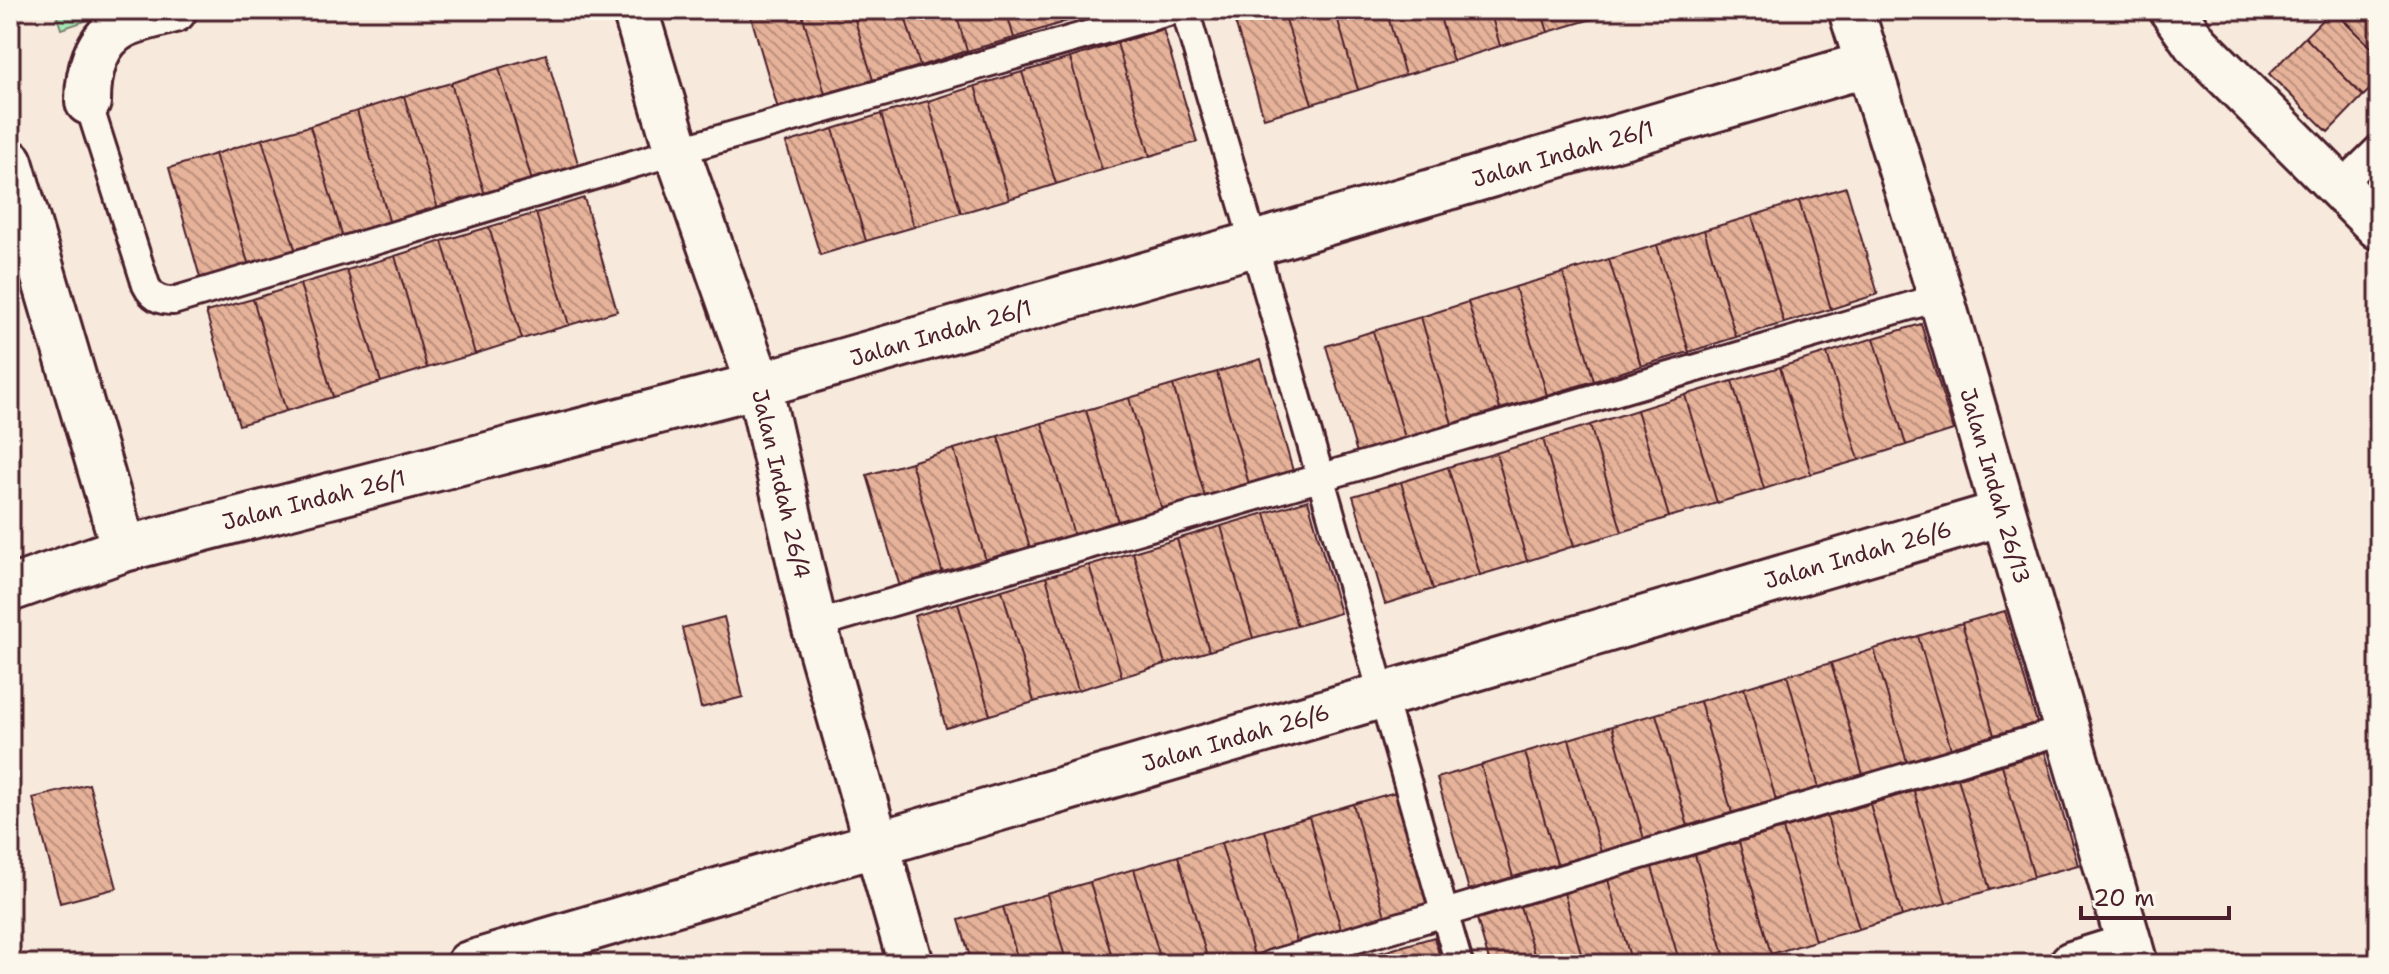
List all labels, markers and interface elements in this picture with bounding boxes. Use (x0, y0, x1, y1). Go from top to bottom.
street label: Jalan Indah 26/1 (1469, 114, 1657, 194)
street label: Jalan Indah 26/1 (847, 293, 1035, 373)
street label: Jalan Indah 26/13 (1953, 385, 2037, 587)
street label: Jalan Indah 26/4 (745, 387, 817, 581)
street label: Jalan Indah 26/1 (219, 463, 409, 537)
street label: Jalan Indah 26/6 (1761, 514, 1955, 596)
street label: Jalan Indah 26/6 (1139, 697, 1333, 779)
scale bar (2081, 870, 2229, 920)
text: 20 m (2093, 882, 2155, 914)

